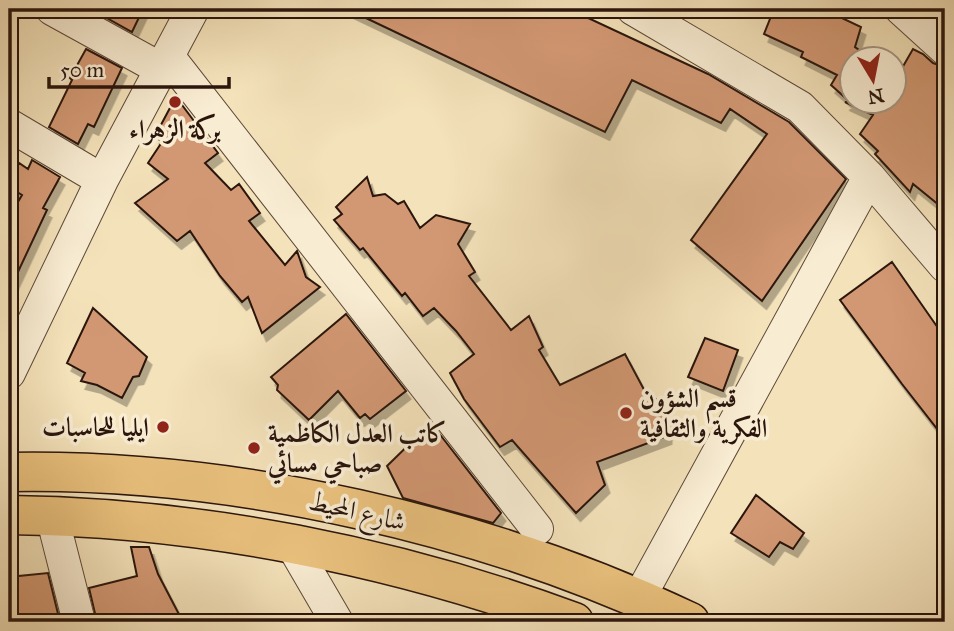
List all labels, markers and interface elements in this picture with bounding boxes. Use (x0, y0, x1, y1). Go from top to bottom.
scale bar (49, 46, 229, 90)
north arrow (838, 46, 908, 116)
text: 50 m (60, 57, 105, 83)
text: N (866, 84, 886, 109)
marker: بركة الزهراء (167, 94, 183, 110)
place label: بركة الزهراء (129, 113, 221, 146)
place label: قسم الشؤون الفكرية والثقافية (640, 382, 767, 445)
marker: قسم الشؤون الفكرية والثقافية (618, 405, 634, 421)
place label: ايليا للحاسبات (42, 411, 149, 443)
place label: كاتب العدل الكاظمية صباحي مسائي (267, 417, 447, 485)
marker: ايليا للحاسبات (155, 419, 171, 435)
marker: كاتب العدل الكاظمية صباحي مسائي (246, 440, 262, 456)
street label: شارع المحيط (304, 484, 409, 544)

